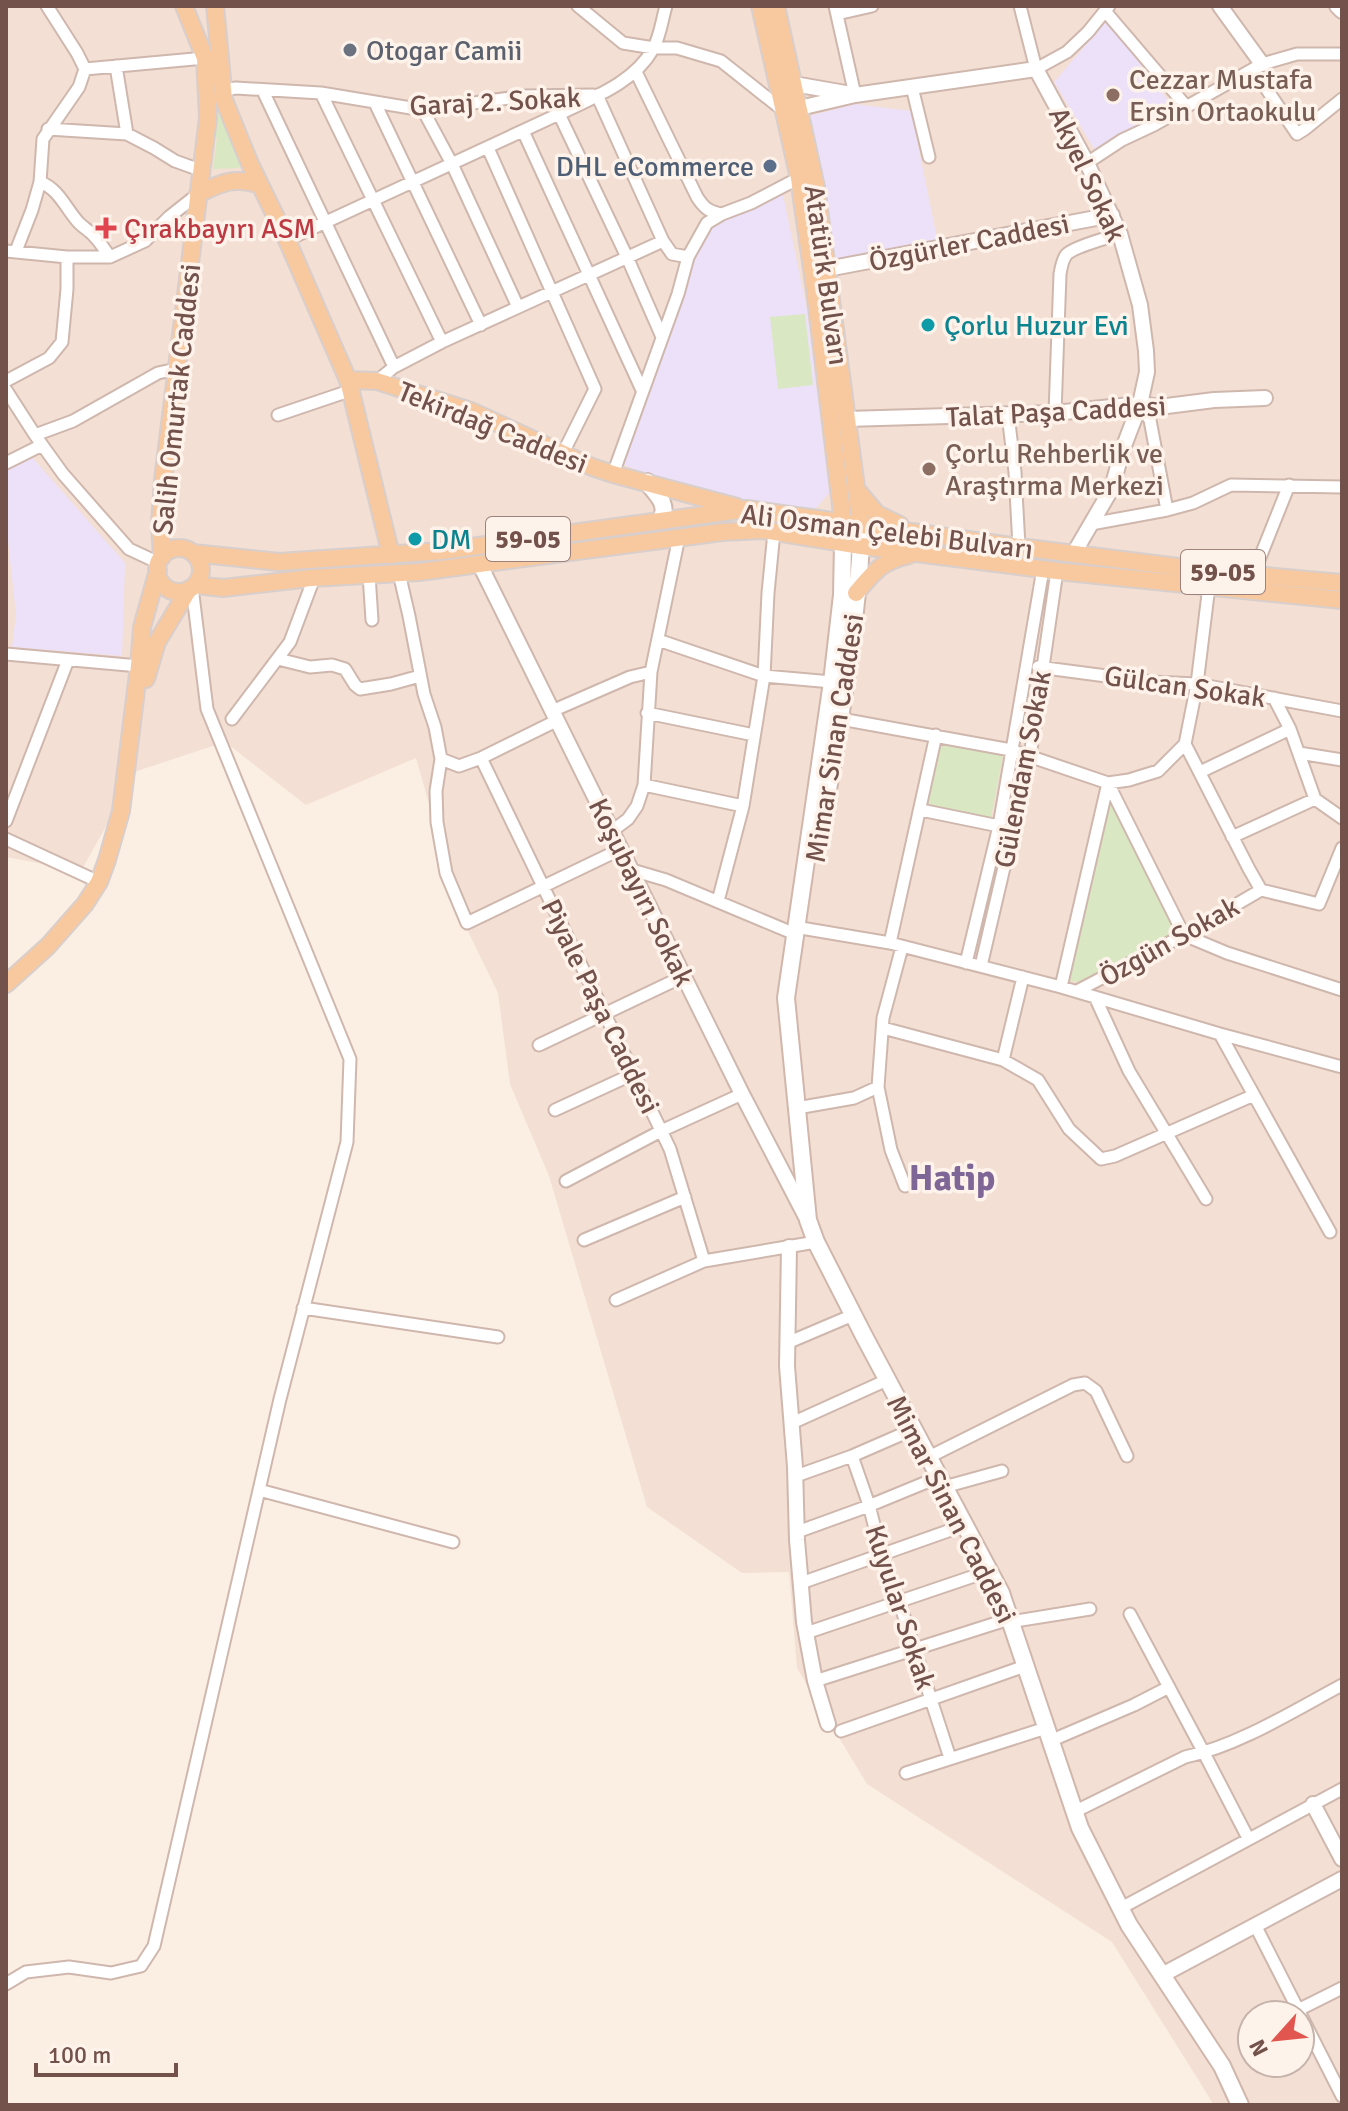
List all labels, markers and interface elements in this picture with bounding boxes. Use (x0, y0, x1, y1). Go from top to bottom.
place label: Otogar Camii (366, 34, 522, 68)
marker: Otogar Camii (341, 41, 359, 59)
place label: Cezzar Mustafa Ersin Ortaokulu (1129, 63, 1316, 129)
street label: Garaj 2. Sokak (409, 81, 582, 123)
marker: Cezzar Mustafa Ersin Ortaokulu (1104, 86, 1122, 104)
street label: Akyel Sokak (1041, 102, 1133, 247)
place label: DHL eCommerce (556, 150, 754, 184)
marker: DHL eCommerce (761, 157, 779, 175)
street label: Atatürk Bulvarı (797, 183, 855, 367)
street label: Özgürler Caddesi (866, 207, 1072, 279)
place label: Çırakbayırı ASM (124, 212, 316, 246)
marker: Çırakbayırı ASM (95, 217, 117, 239)
street label: Salih Omurtak Caddesi (146, 262, 208, 536)
place label: Çorlu Huzur Evi (944, 309, 1129, 343)
marker: Çorlu Huzur Evi (919, 316, 937, 334)
street label: Tekirdağ Caddesi (393, 374, 592, 481)
street label: Talat Paşa Caddesi (945, 389, 1167, 435)
place label: Çorlu Rehberlik ve Araştırma Merkezi (945, 437, 1164, 503)
marker: Çorlu Rehberlik ve Araştırma Merkezi (920, 460, 938, 478)
street label: Ali Osman Çelebi Bulvarı (739, 497, 1035, 567)
road number: 59-05 (486, 517, 570, 561)
place label: DM (431, 523, 472, 557)
marker: DM (406, 530, 424, 548)
road number: 59-05 (1181, 550, 1265, 594)
street label: Mimar Sinan Caddesi (799, 611, 871, 865)
street label: Gülcan Sokak (1102, 659, 1268, 715)
street label: Gülendam Sokak (987, 668, 1059, 871)
street label: Koşubayırı Sokak (581, 793, 701, 992)
street label: Özgün Sokak (1094, 890, 1245, 994)
street label: Piyale Paşa Caddesi (533, 893, 667, 1119)
district label: Hatip (909, 1156, 995, 1201)
street label: Mimar Sinan Caddesi (879, 1390, 1023, 1629)
street label: Kuyular Sokak (857, 1521, 943, 1694)
north arrow (1236, 1999, 1316, 2079)
scale bar (36, 2027, 176, 2077)
text: N (1243, 2035, 1274, 2061)
text: 100 m (48, 2040, 111, 2070)

